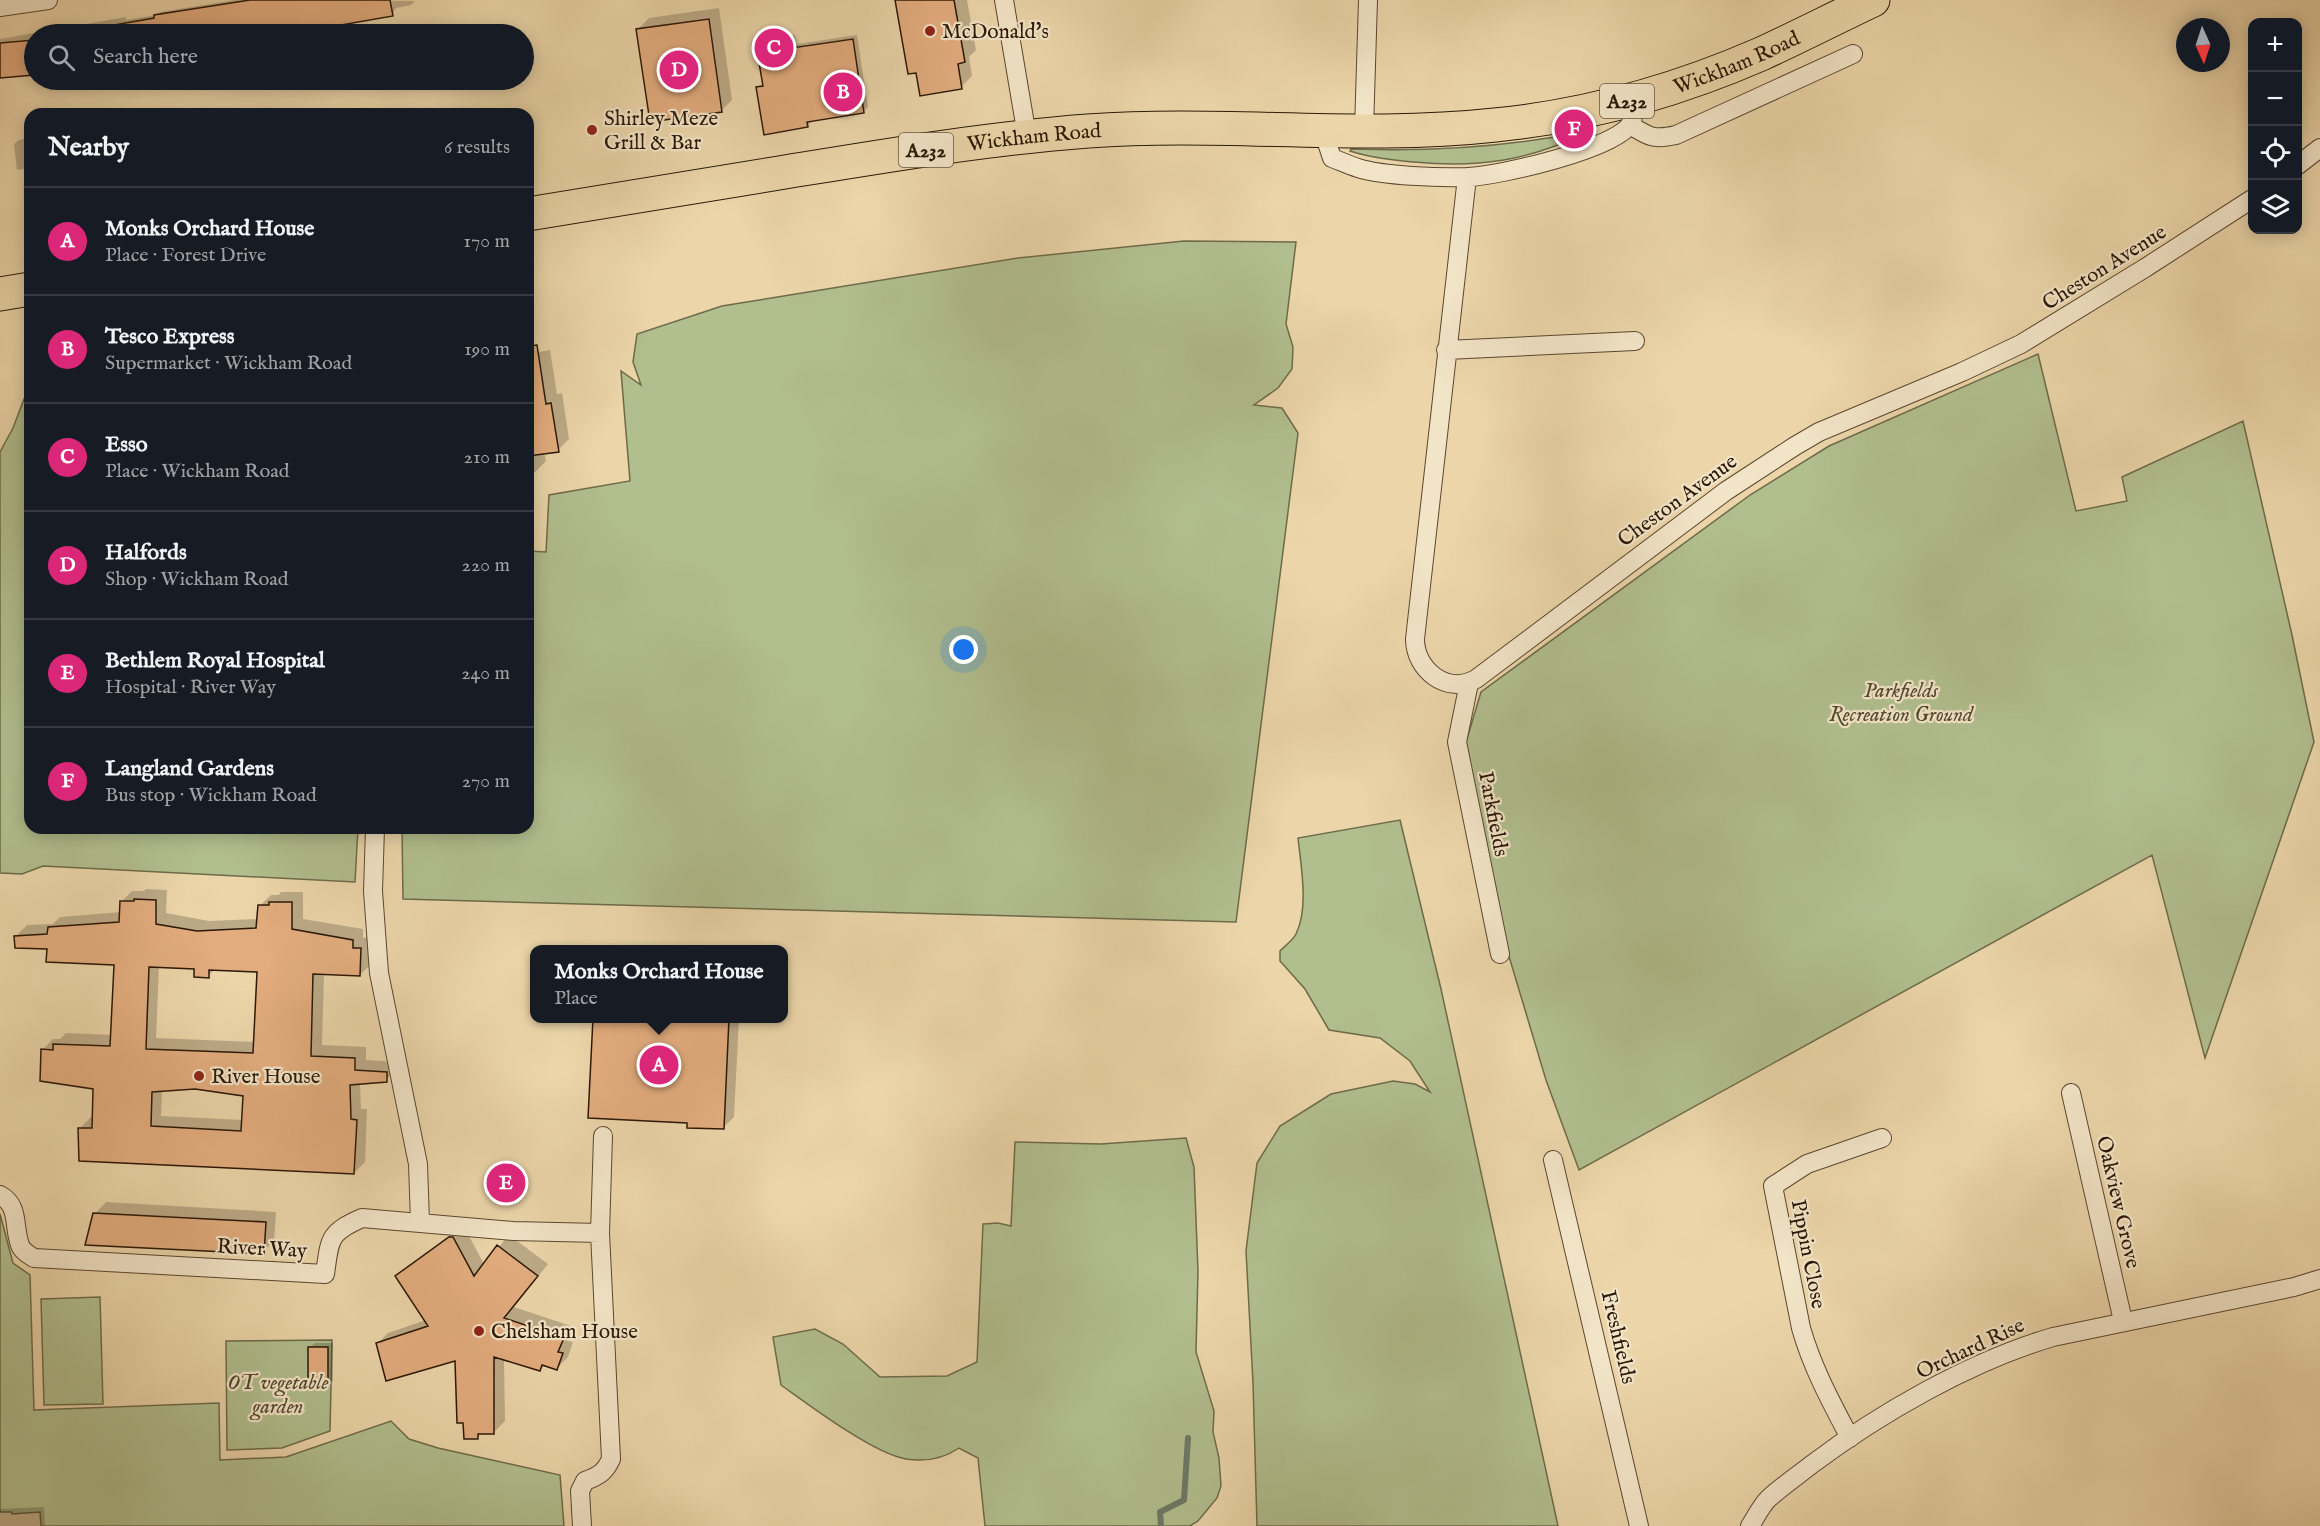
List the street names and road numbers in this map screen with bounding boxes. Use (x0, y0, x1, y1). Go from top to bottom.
street label: Wickham Road (1670, 25, 1805, 101)
road number: A232 (1600, 84, 1654, 118)
street label: Wickham Road (966, 118, 1103, 159)
road number: A232 (899, 133, 953, 167)
street label: Cheston Avenue (2038, 219, 2172, 317)
street label: Cheston Avenue (1613, 448, 1743, 554)
street label: Parkfields (1471, 769, 1514, 859)
street label: Oakview Grove (2089, 1134, 2146, 1271)
street label: Pippin Close (1784, 1197, 1831, 1312)
street label: River Way (216, 1234, 308, 1265)
street label: Freshfields (1594, 1288, 1641, 1387)
street label: Orchard Rise (1912, 1312, 2029, 1386)

